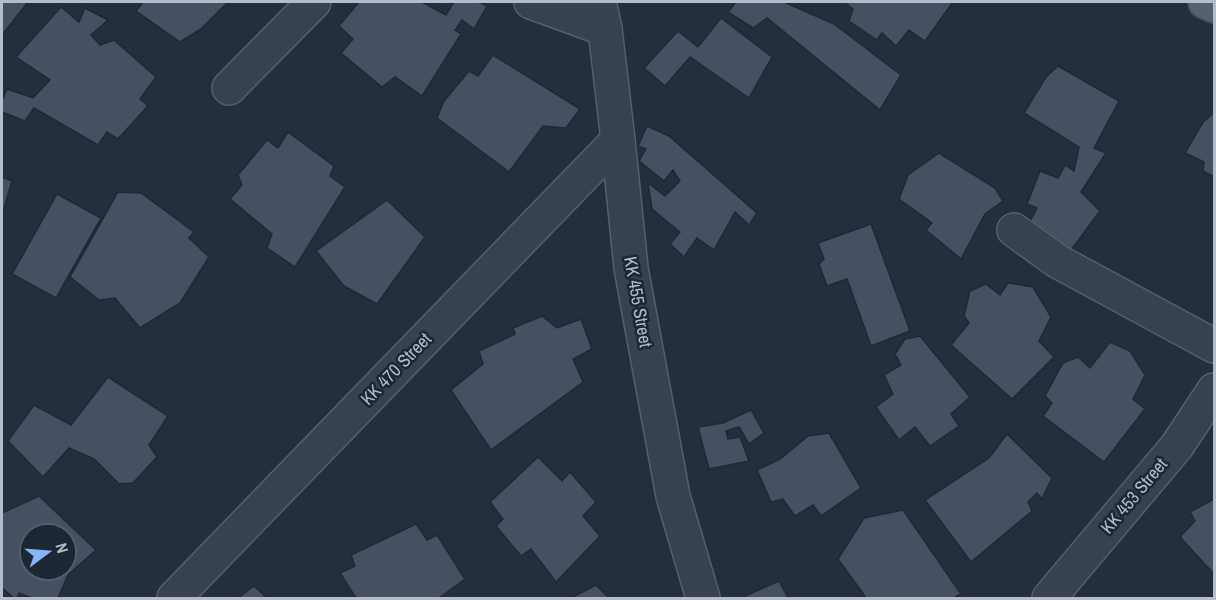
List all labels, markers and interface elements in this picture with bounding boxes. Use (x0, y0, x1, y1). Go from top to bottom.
street label: KK 455 Street (618, 254, 659, 349)
street label: KK 470 Street (355, 327, 437, 410)
street label: KK 453 Street (1094, 452, 1173, 539)
north arrow (18, 522, 78, 582)
text: N (51, 540, 74, 555)

